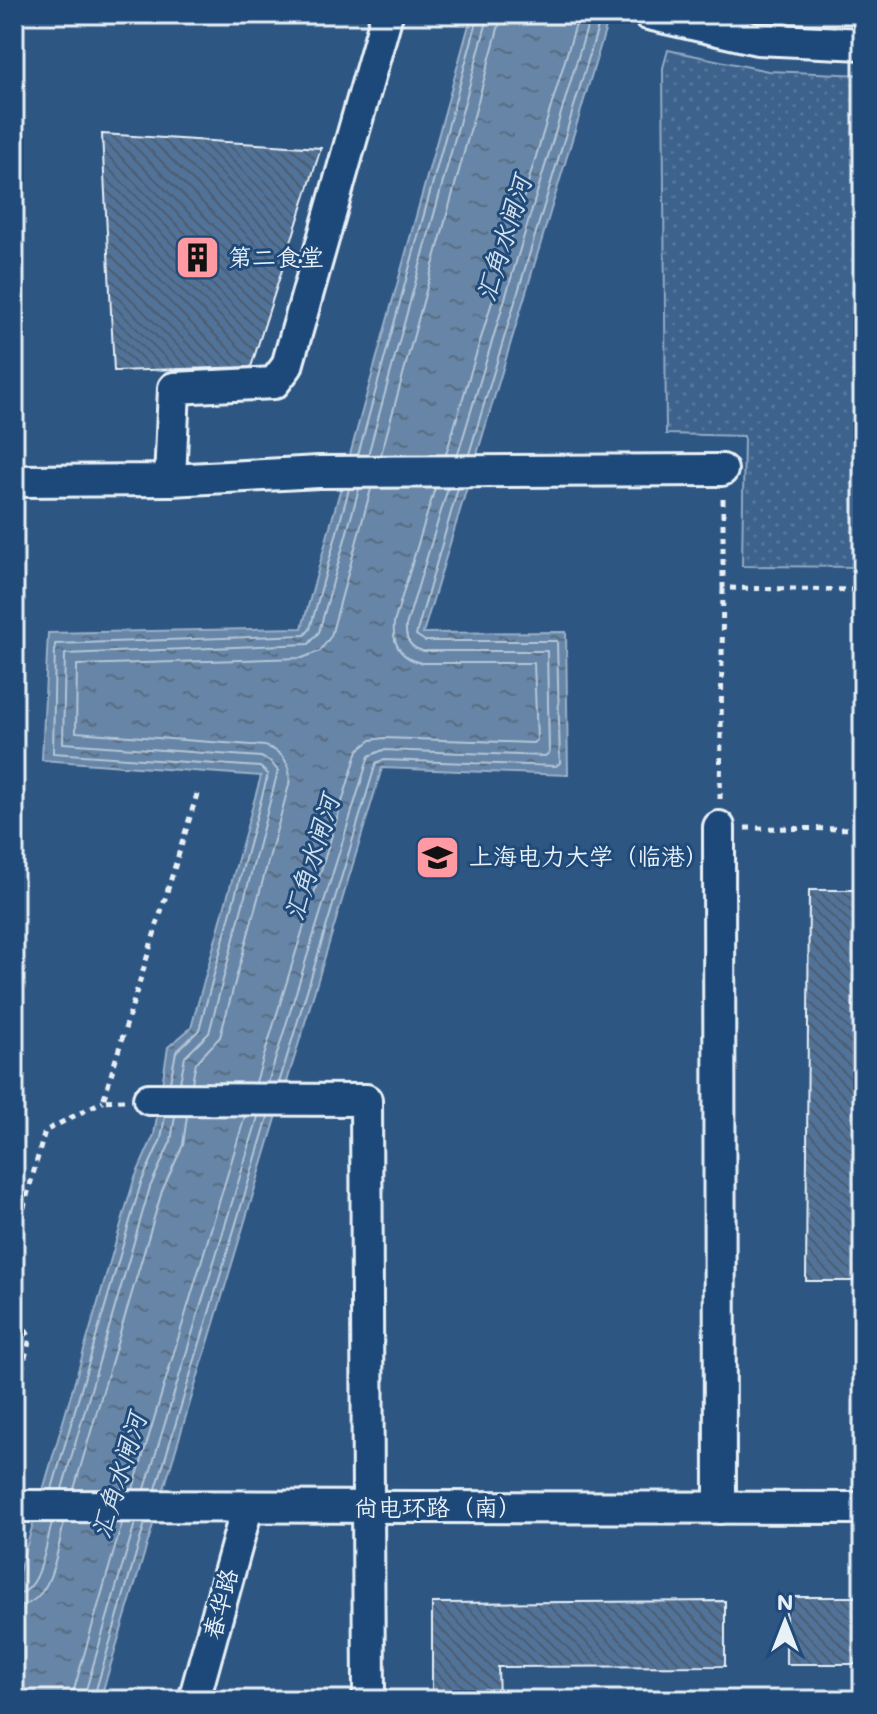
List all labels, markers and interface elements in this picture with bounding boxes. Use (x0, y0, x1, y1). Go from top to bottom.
water label: 汇角水闸河 (468, 168, 539, 306)
building icon: 第二食堂 (173, 234, 221, 282)
place label: 第二食堂 (228, 241, 324, 272)
water label: 汇角水闸河 (276, 787, 347, 925)
school or university icon: 上海电力大学（临港） (414, 833, 462, 881)
place label: 上海电力大学（临港） (469, 840, 709, 871)
water label: 汇角水闸河 (83, 1405, 154, 1543)
street label: 尚电环路（南） (354, 1491, 522, 1522)
street label: 春华路 (195, 1565, 244, 1642)
north arrow (745, 1582, 825, 1662)
text: N (777, 1587, 793, 1616)

